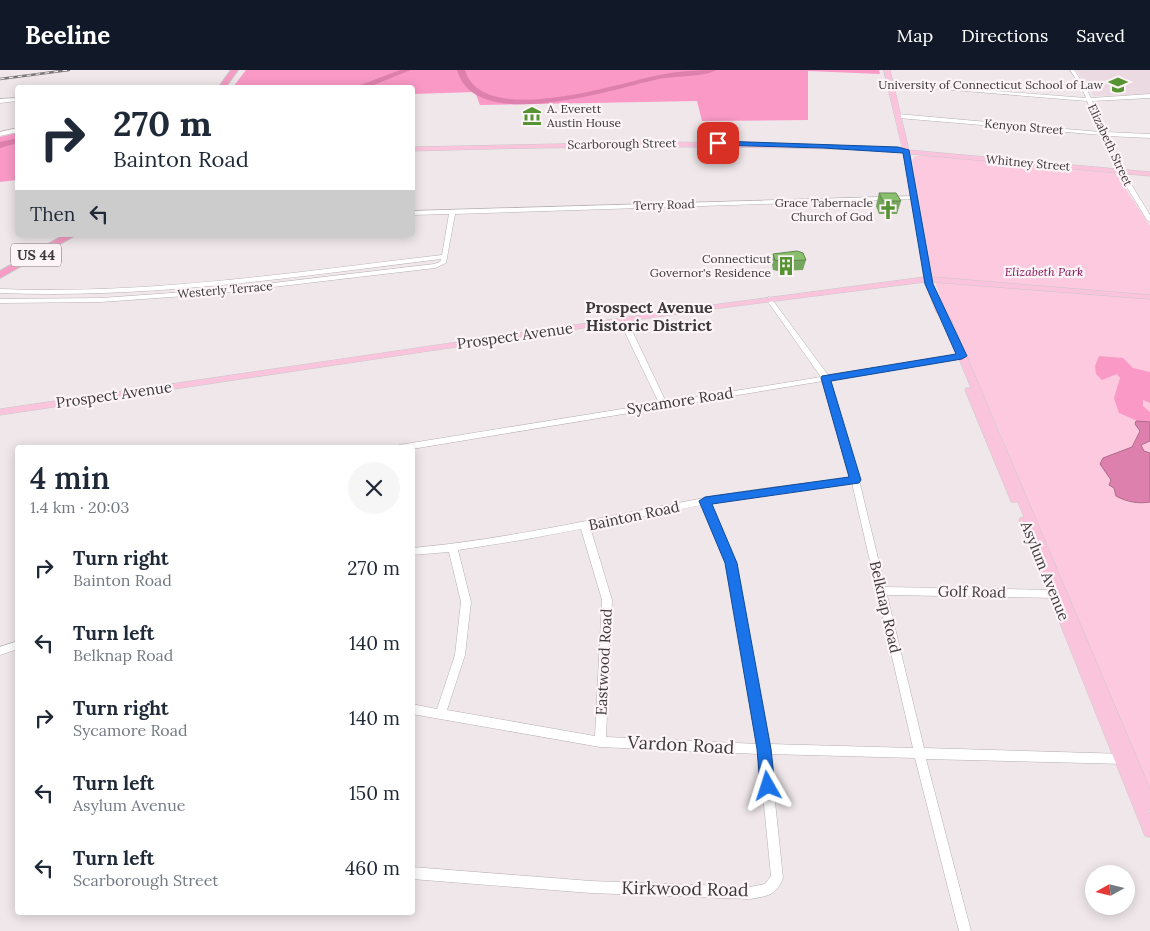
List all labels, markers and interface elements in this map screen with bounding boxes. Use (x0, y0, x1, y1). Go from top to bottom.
text: Beeline (25, 20, 110, 51)
text: Map (897, 24, 933, 47)
text: Directions (961, 24, 1048, 47)
text: Saved (1076, 24, 1125, 47)
school or university icon: University of Connecticut School of Law (1107, 74, 1129, 96)
place label: University of Connecticut School of Law (878, 77, 1103, 92)
text: 270 m (113, 101, 212, 146)
place label: A. Everett Austin House (546, 101, 622, 130)
street label: Elizabeth Street (1085, 101, 1136, 189)
icon: right (30, 105, 95, 170)
museum icon: A. Everett Austin House (521, 105, 543, 127)
street label: Kenyon Street (984, 116, 1065, 137)
pin (697, 122, 739, 164)
icon: arrive (704, 129, 732, 157)
street label: Scarborough Street (567, 135, 677, 152)
text: Bainton Road (113, 145, 249, 173)
street label: Whitney Street (985, 151, 1071, 174)
place label: Grace Tabernacle Church of God (775, 195, 873, 224)
street label: Terry Road (633, 196, 695, 213)
church icon: Grace Tabernacle Church of God (877, 199, 899, 221)
icon: left (85, 200, 113, 228)
text: Then (30, 202, 75, 226)
road number: US 44 (11, 244, 61, 266)
place label: Connecticut Governor's Residence (650, 251, 771, 280)
building icon: Connecticut Governor's Residence (775, 255, 797, 277)
park label: Elizabeth Park (1005, 264, 1083, 279)
street label: Westerly Terrace (177, 278, 274, 301)
district label: Prospect Avenue Historic District (585, 297, 713, 335)
street label: Prospect Avenue (456, 318, 574, 353)
street label: Prospect Avenue (55, 377, 173, 412)
street label: Sycamore Road (625, 383, 734, 418)
text: 4 min (30, 459, 110, 497)
button: close (348, 462, 400, 514)
text: 1.4 km · 20:03 (30, 497, 129, 517)
street label: Bainton Road (587, 497, 681, 534)
street label: Asylum Avenue (1017, 517, 1074, 623)
text: Turn right (73, 546, 169, 570)
icon: right (30, 554, 58, 582)
text: 270 m (347, 556, 400, 580)
street label: Belknap Road (866, 559, 905, 655)
text: Bainton Road (73, 570, 172, 590)
street label: Golf Road (938, 581, 1006, 602)
street label: Eastwood Road (591, 608, 616, 716)
text: Turn left (73, 621, 154, 645)
icon: left (30, 629, 58, 657)
text: 140 m (349, 631, 400, 655)
text: Belknap Road (73, 645, 173, 665)
text: Turn right (73, 696, 169, 720)
icon: right (30, 704, 58, 732)
text: 140 m (349, 706, 400, 730)
text: Sycamore Road (73, 720, 188, 740)
street label: Vardon Road (626, 730, 735, 759)
position arrow (741, 759, 793, 811)
text: Turn left (73, 771, 154, 795)
icon: left (30, 779, 58, 807)
text: 150 m (349, 781, 400, 805)
text: Asylum Avenue (73, 795, 186, 815)
text: Turn left (73, 846, 154, 870)
icon: left (30, 854, 58, 882)
text: 460 m (345, 856, 400, 880)
north arrow (1085, 865, 1135, 915)
map controls (1085, 865, 1135, 915)
text: Scarborough Street (73, 870, 218, 890)
street label: Kirkwood Road (621, 876, 749, 901)

